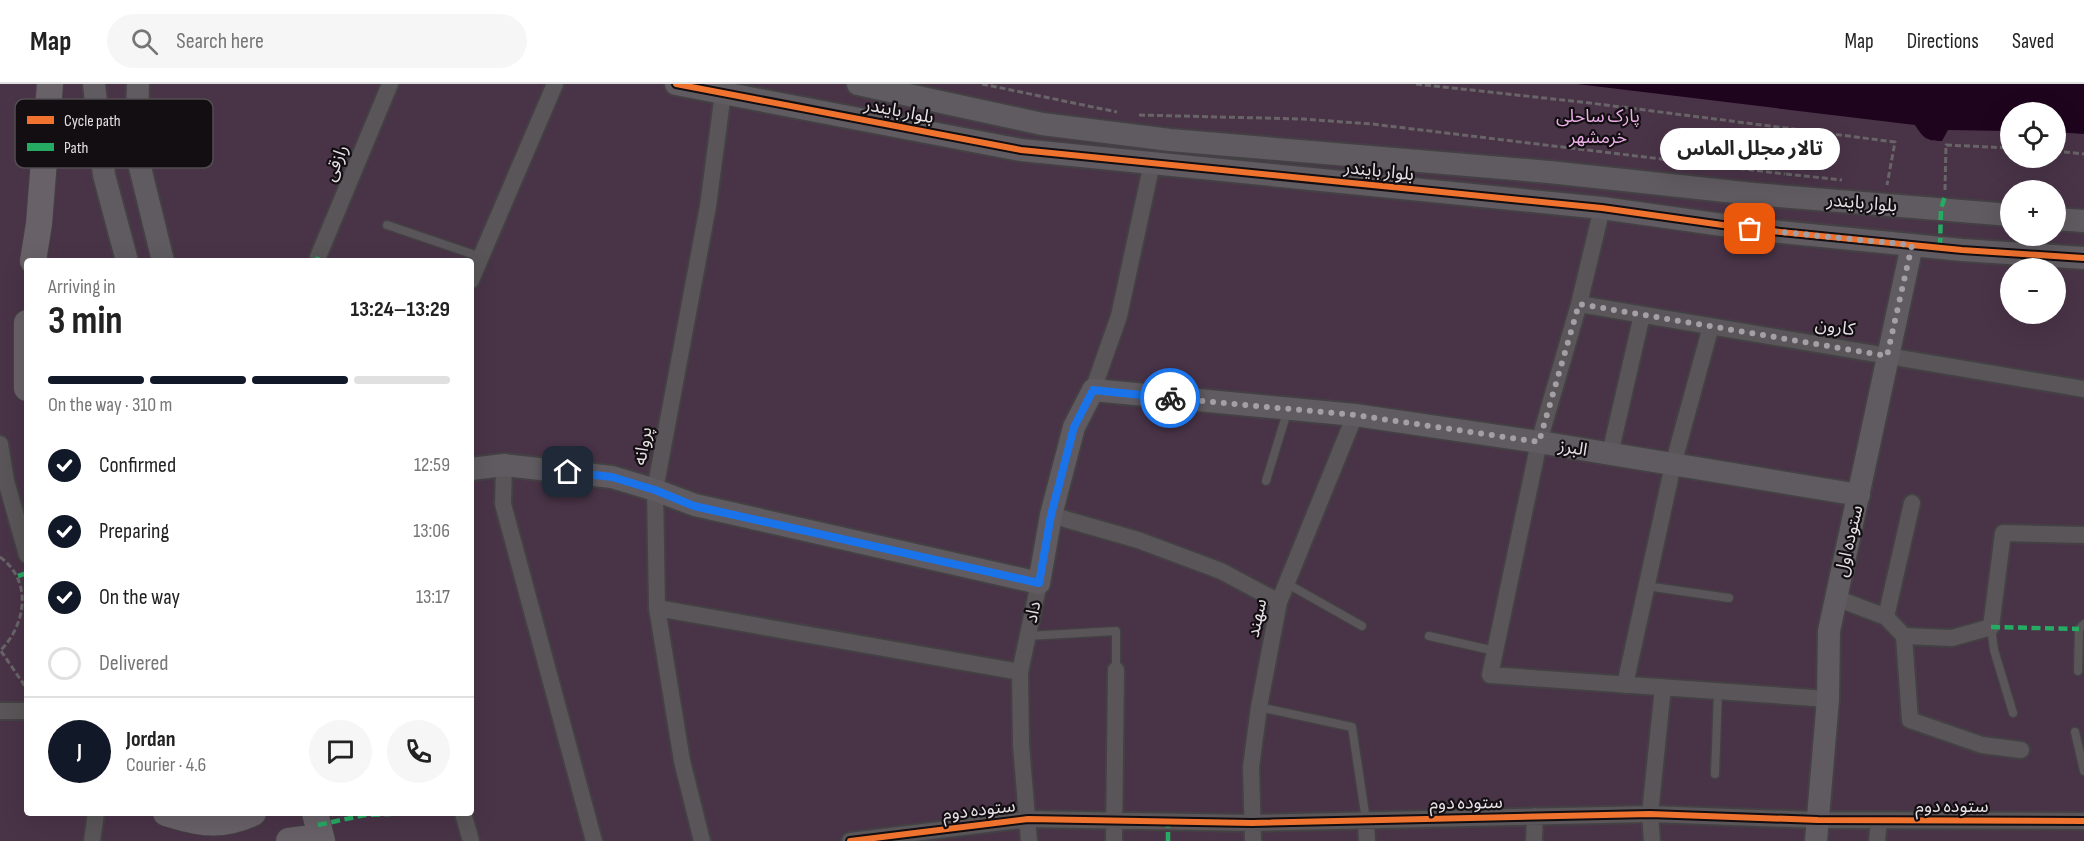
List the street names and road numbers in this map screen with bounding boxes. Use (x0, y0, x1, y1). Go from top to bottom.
street label: بلوار بایندر (862, 94, 936, 128)
street label: رازقی (319, 142, 353, 184)
street label: بلوار بایندر (1342, 157, 1415, 185)
street label: بلوار بایندر (1825, 189, 1898, 217)
street label: کارون (1814, 314, 1857, 341)
street label: پروانه (629, 425, 657, 467)
street label: البرز (1556, 435, 1589, 461)
street label: ستوده اول (1831, 503, 1867, 579)
street label: سهند (1243, 597, 1271, 639)
street label: داد (1020, 599, 1046, 625)
street label: ستوده دوم (1429, 792, 1503, 817)
street label: ستوده دوم (941, 795, 1017, 828)
street label: ستوده دوم (1915, 796, 1989, 820)

